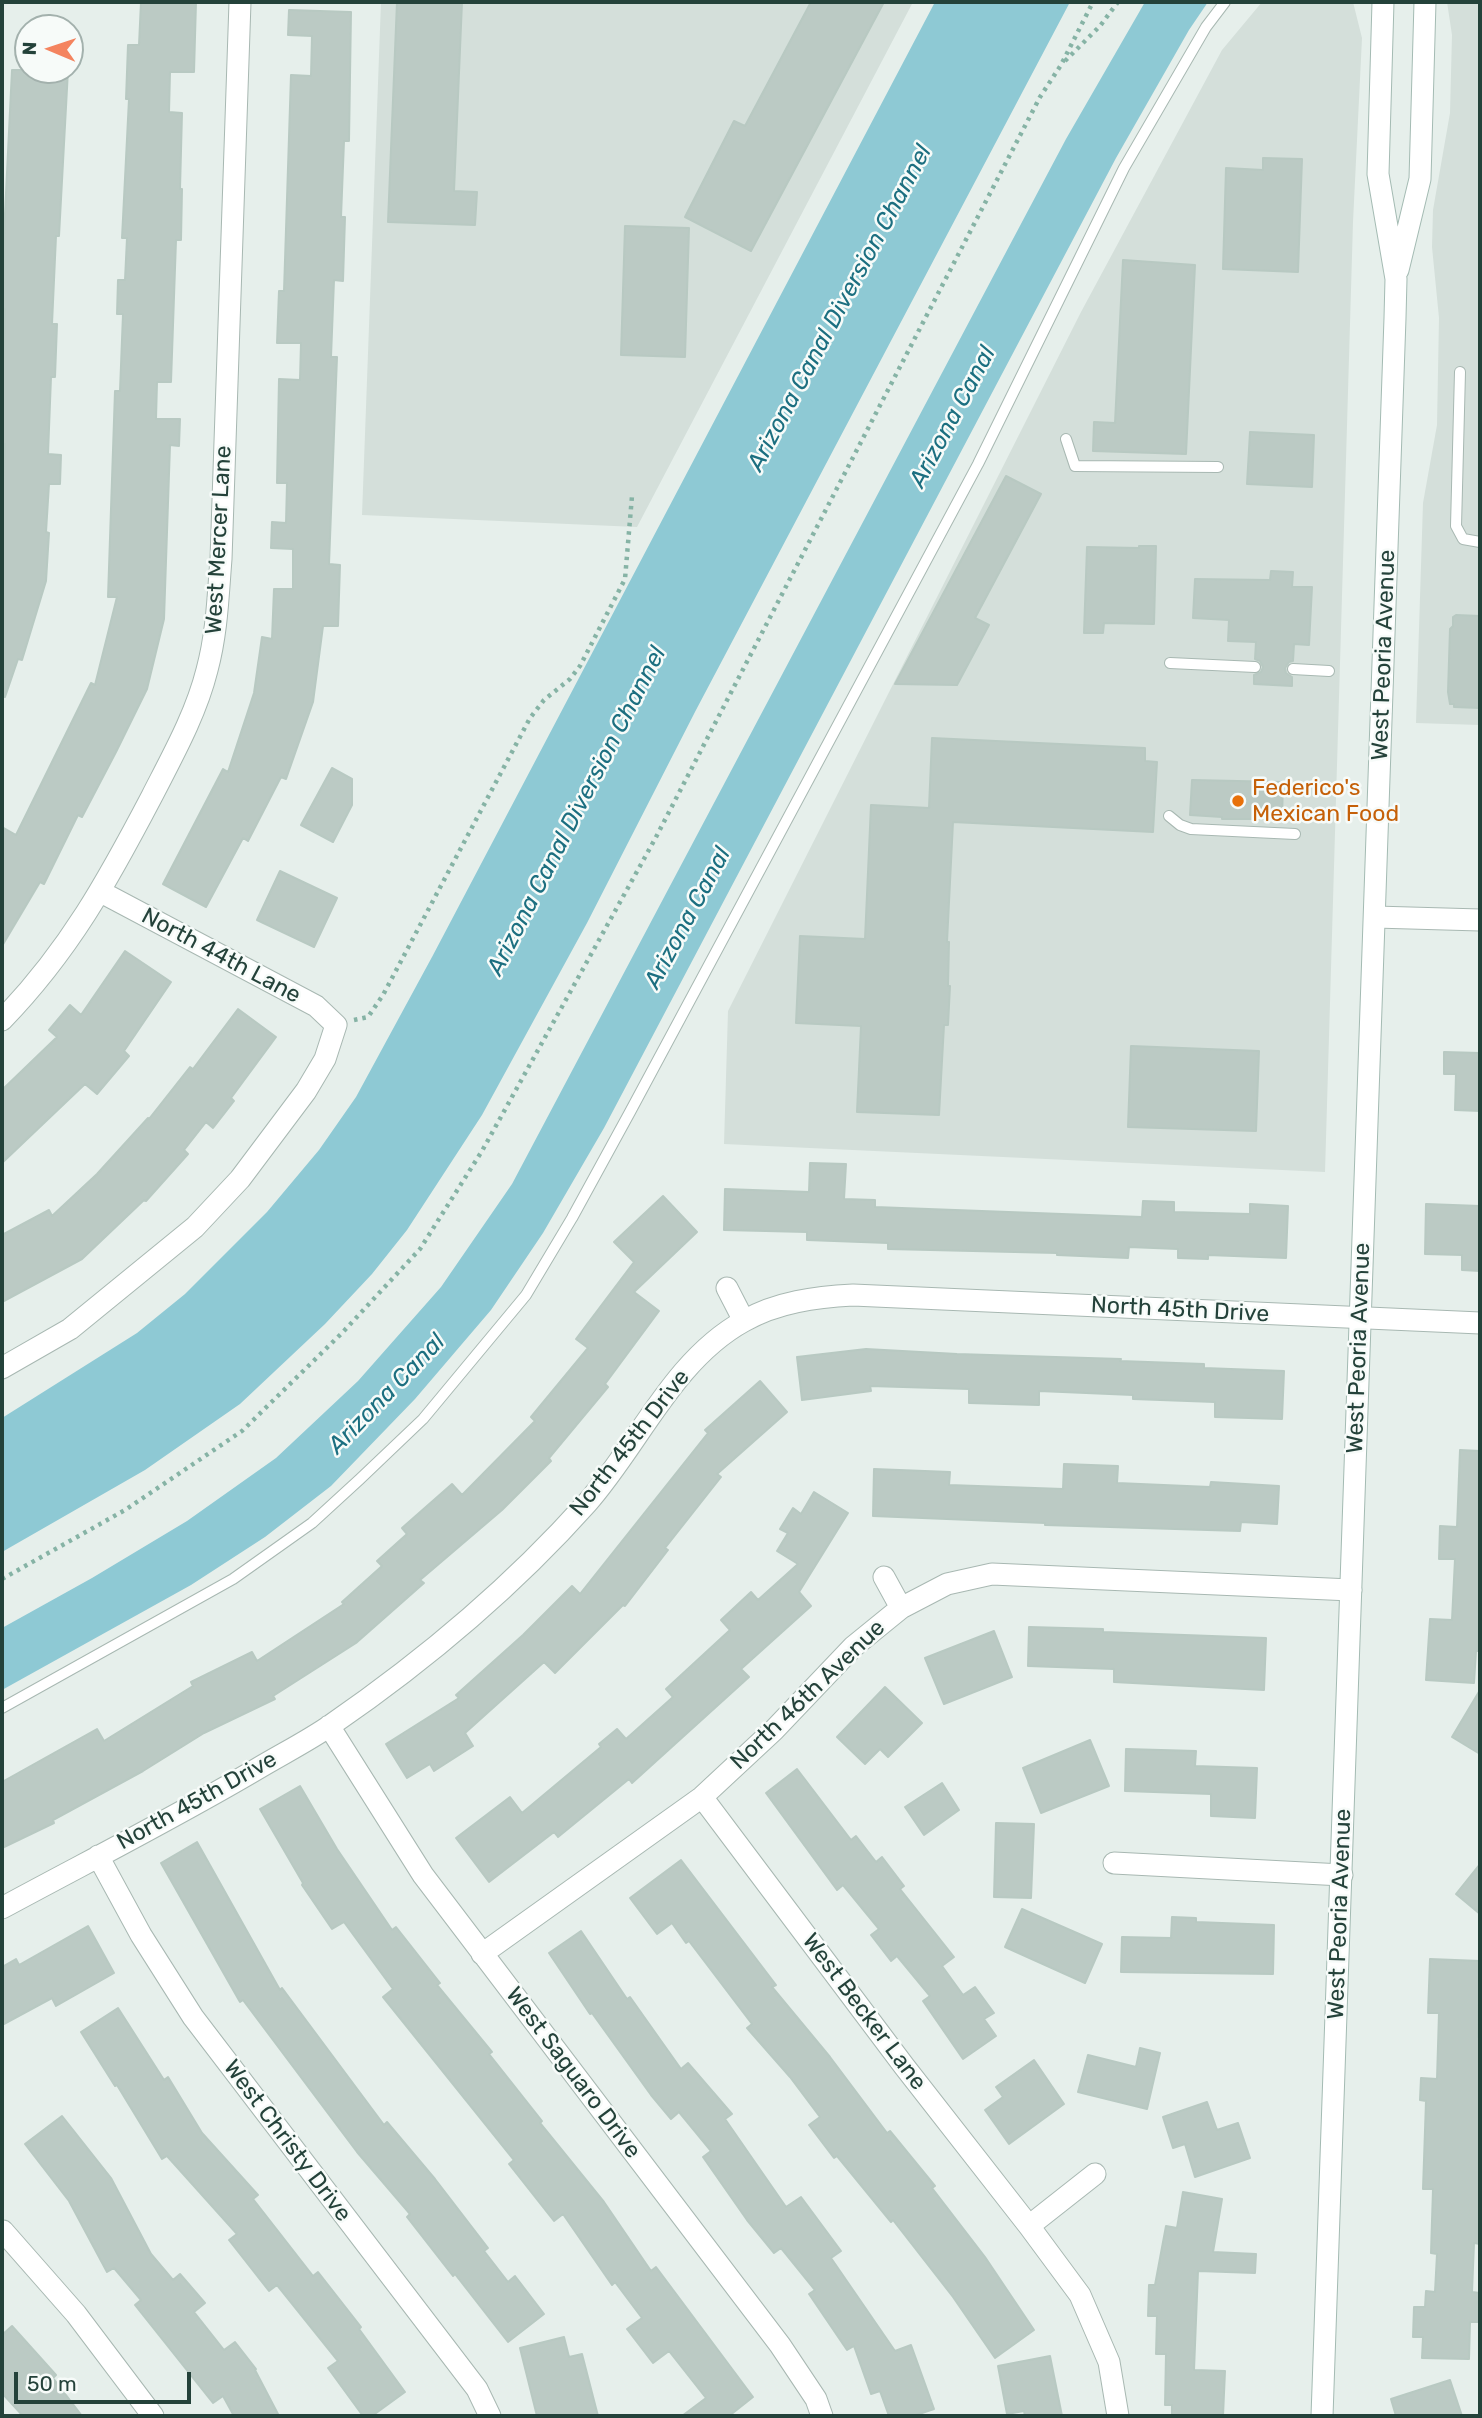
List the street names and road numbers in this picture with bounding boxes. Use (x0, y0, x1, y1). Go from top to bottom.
street label: West Mercer Lane (200, 445, 238, 635)
street label: West Peoria Avenue (1367, 549, 1401, 761)
street label: North 44th Lane (137, 902, 305, 1010)
street label: West Peoria Avenue (1342, 1242, 1376, 1454)
street label: North 45th Drive (1090, 1292, 1270, 1328)
street label: North 45th Drive (564, 1364, 696, 1522)
street label: North 46th Avenue (725, 1614, 891, 1776)
street label: North 45th Drive (112, 1746, 282, 1856)
street label: West Peoria Avenue (1323, 1808, 1357, 2020)
street label: West Becker Lane (796, 1928, 932, 2096)
street label: West Saguaro Drive (500, 1982, 646, 2164)
street label: West Christy Drive (217, 2055, 357, 2227)

